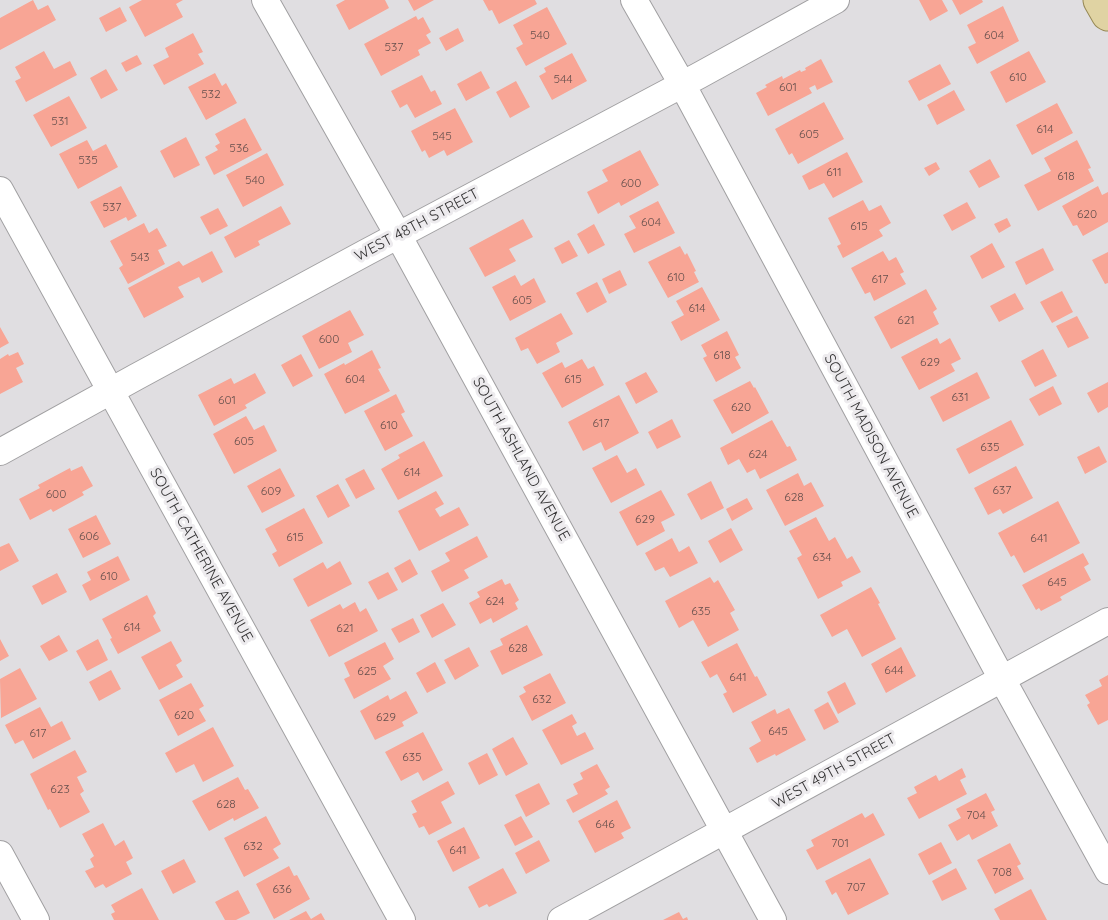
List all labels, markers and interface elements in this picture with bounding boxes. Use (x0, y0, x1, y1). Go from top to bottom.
house number: 540 (530, 28, 550, 42)
house number: 604 (984, 28, 1004, 42)
house number: 537 (385, 40, 403, 54)
house number: 610 (1009, 70, 1027, 84)
house number: 544 (553, 72, 573, 86)
house number: 601 (779, 80, 797, 94)
house number: 532 (201, 87, 221, 101)
house number: 531 (51, 114, 69, 128)
house number: 614 (1037, 122, 1053, 136)
house number: 605 (799, 127, 819, 141)
house number: 545 (432, 129, 452, 143)
house number: 536 (229, 141, 249, 155)
house number: 535 (78, 153, 98, 167)
house number: 611 (826, 165, 842, 179)
house number: 618 (1057, 169, 1075, 183)
house number: 540 (245, 173, 265, 187)
house number: 600 (621, 176, 641, 190)
street label: WEST 48TH STREET (352, 185, 482, 265)
house number: 537 (103, 200, 121, 214)
house number: 620 (1077, 207, 1097, 221)
house number: 604 (641, 215, 661, 229)
house number: 615 (850, 219, 868, 233)
house number: 543 (130, 250, 150, 264)
house number: 610 (667, 270, 685, 284)
house number: 617 (872, 272, 888, 286)
house number: 605 (512, 293, 532, 307)
house number: 614 (689, 301, 705, 315)
house number: 621 (897, 313, 915, 327)
house number: 600 (319, 332, 339, 346)
house number: 618 (713, 348, 731, 362)
street label: SOUTH MADISON AVENUE (820, 351, 922, 521)
house number: 629 (920, 355, 940, 369)
house number: 604 (345, 372, 365, 386)
house number: 615 (564, 372, 582, 386)
street label: SOUTH ASHLAND AVENUE (469, 374, 573, 544)
house number: 631 (951, 390, 969, 404)
house number: 601 (218, 393, 236, 407)
house number: 620 (731, 400, 751, 414)
house number: 617 (593, 416, 609, 430)
house number: 610 (380, 418, 398, 432)
house number: 605 (234, 434, 254, 448)
house number: 635 (980, 440, 1000, 454)
house number: 624 (748, 447, 768, 461)
street label: SOUTH CATHERINE AVENUE (146, 465, 256, 645)
house number: 614 (404, 465, 420, 479)
house number: 637 (993, 483, 1011, 497)
house number: 609 (261, 484, 281, 498)
house number: 600 (46, 487, 66, 501)
house number: 628 (784, 490, 804, 504)
house number: 629 (635, 512, 655, 526)
house number: 606 (79, 529, 99, 543)
house number: 615 (286, 530, 304, 544)
house number: 641 (1030, 531, 1048, 545)
house number: 634 (812, 550, 832, 564)
house number: 610 (100, 569, 118, 583)
house number: 645 (1047, 575, 1067, 589)
house number: 624 (485, 594, 505, 608)
house number: 635 (691, 604, 711, 618)
house number: 614 (124, 620, 140, 634)
house number: 621 (336, 621, 354, 635)
house number: 628 (508, 641, 528, 655)
house number: 644 (884, 663, 904, 677)
house number: 625 (357, 664, 377, 678)
house number: 641 (729, 670, 747, 684)
house number: 632 (532, 692, 552, 706)
house number: 620 (174, 708, 194, 722)
house number: 629 (376, 710, 396, 724)
house number: 645 (768, 724, 788, 738)
house number: 617 (30, 726, 46, 740)
street label: WEST 49TH STREET (769, 730, 899, 812)
house number: 635 (402, 750, 422, 764)
house number: 623 (50, 782, 70, 796)
house number: 628 (216, 797, 236, 811)
house number: 704 (966, 808, 986, 822)
house number: 646 (595, 817, 615, 831)
house number: 701 (831, 836, 849, 850)
house number: 632 (243, 839, 263, 853)
house number: 641 (449, 843, 467, 857)
house number: 708 (992, 865, 1012, 879)
house number: 707 (847, 880, 865, 894)
house number: 636 (272, 882, 292, 896)

